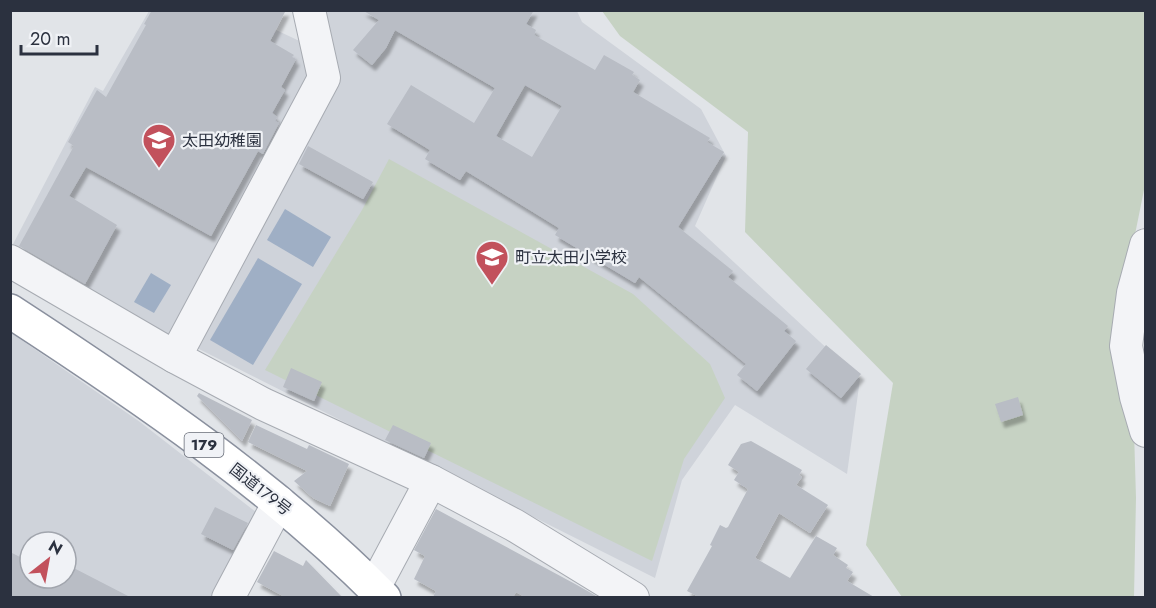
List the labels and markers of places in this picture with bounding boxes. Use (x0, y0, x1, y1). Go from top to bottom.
school or university icon: 太田幼稚園 (141, 122, 177, 169)
place label: 太田幼稚園 (182, 129, 262, 152)
school or university icon: 町立太田小学校 (474, 239, 510, 286)
place label: 町立太田小学校 (515, 246, 627, 269)

